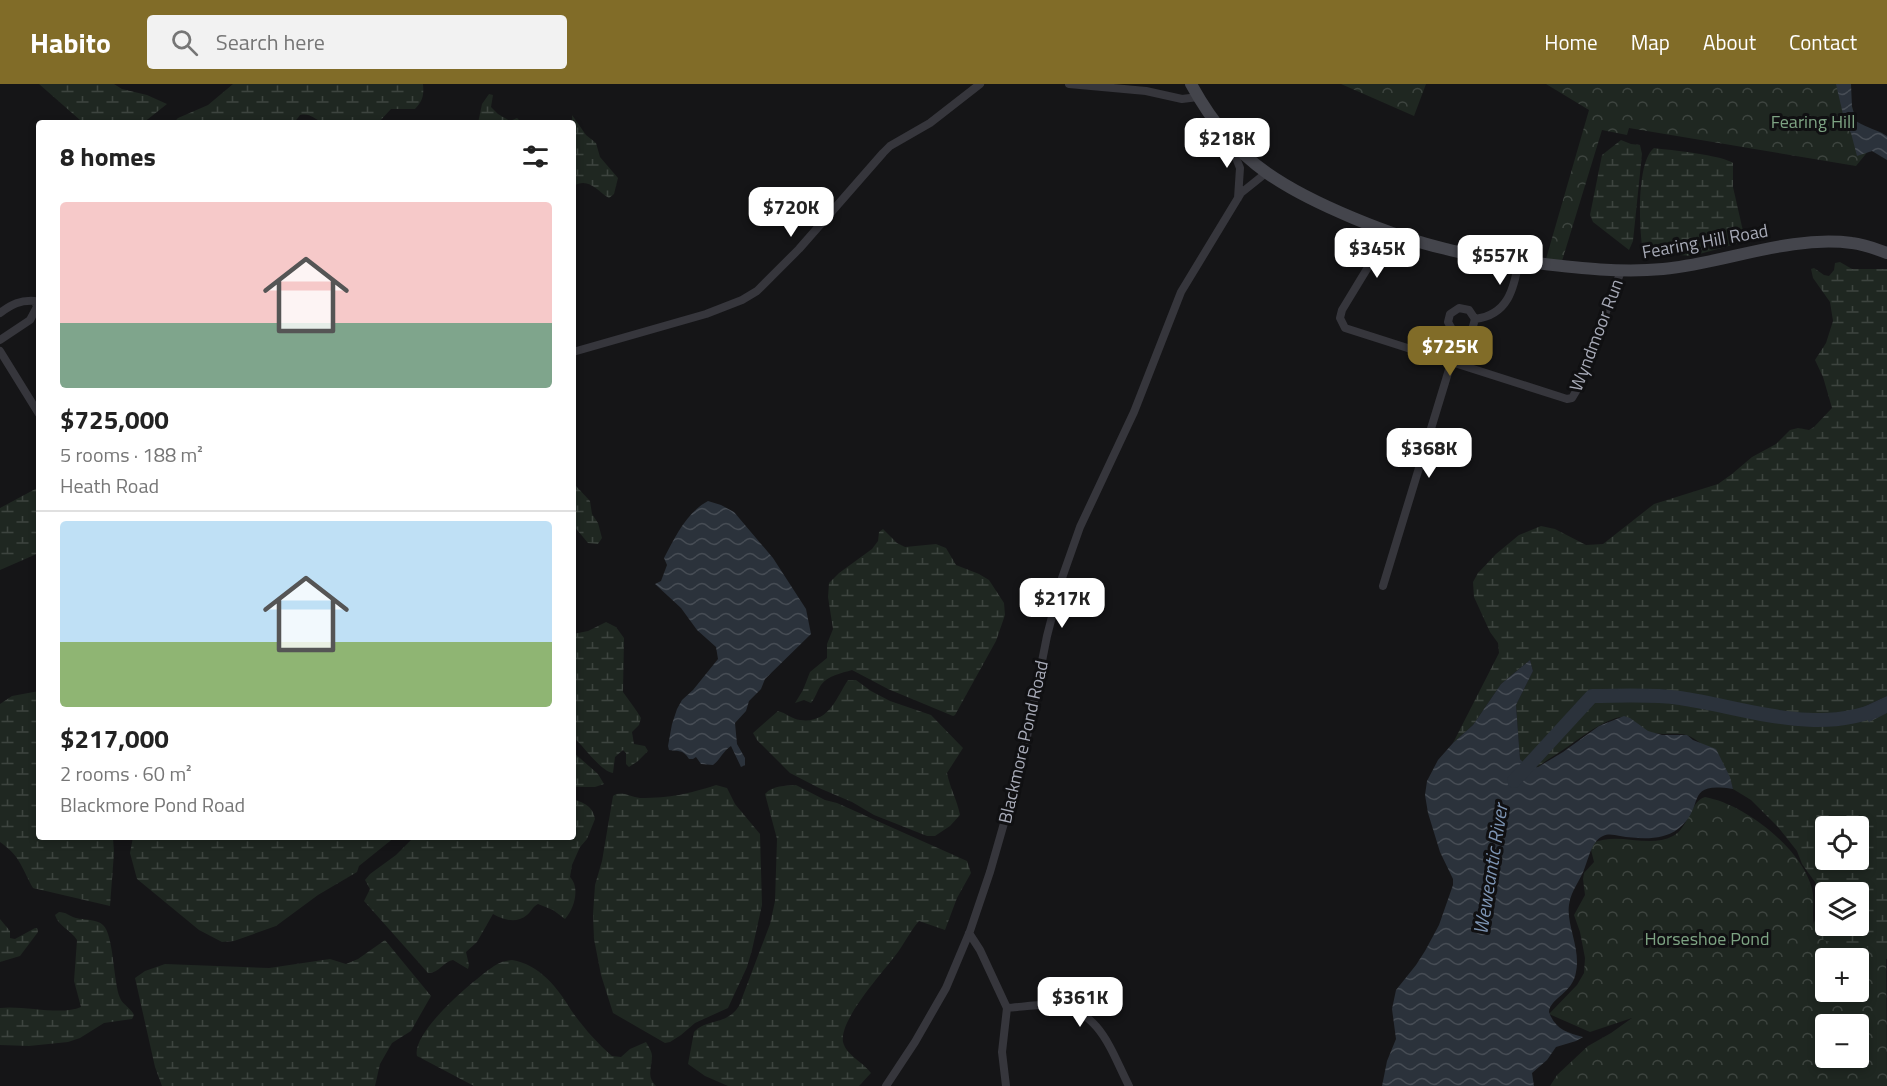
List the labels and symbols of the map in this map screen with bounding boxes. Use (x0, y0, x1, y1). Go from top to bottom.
park label: Fearing Hill (1771, 108, 1855, 135)
pin: $218K (1185, 118, 1269, 169)
pin: $720K (749, 187, 833, 238)
street label: Fearing Hill Road (1640, 217, 1770, 265)
pin: $345K (1335, 228, 1419, 279)
pin: $557K (1458, 235, 1542, 286)
street label: Wyndmoor Run (1562, 275, 1630, 395)
pin: $725K (1408, 326, 1492, 377)
pin: $368K (1387, 428, 1471, 479)
pin: $217K (1020, 578, 1104, 629)
street label: Blackmore Pond Road (991, 658, 1055, 826)
water label: Weweantic River (1464, 799, 1516, 936)
park label: Horseshoe Pond (1644, 925, 1770, 952)
pin: $361K (1038, 977, 1122, 1028)

